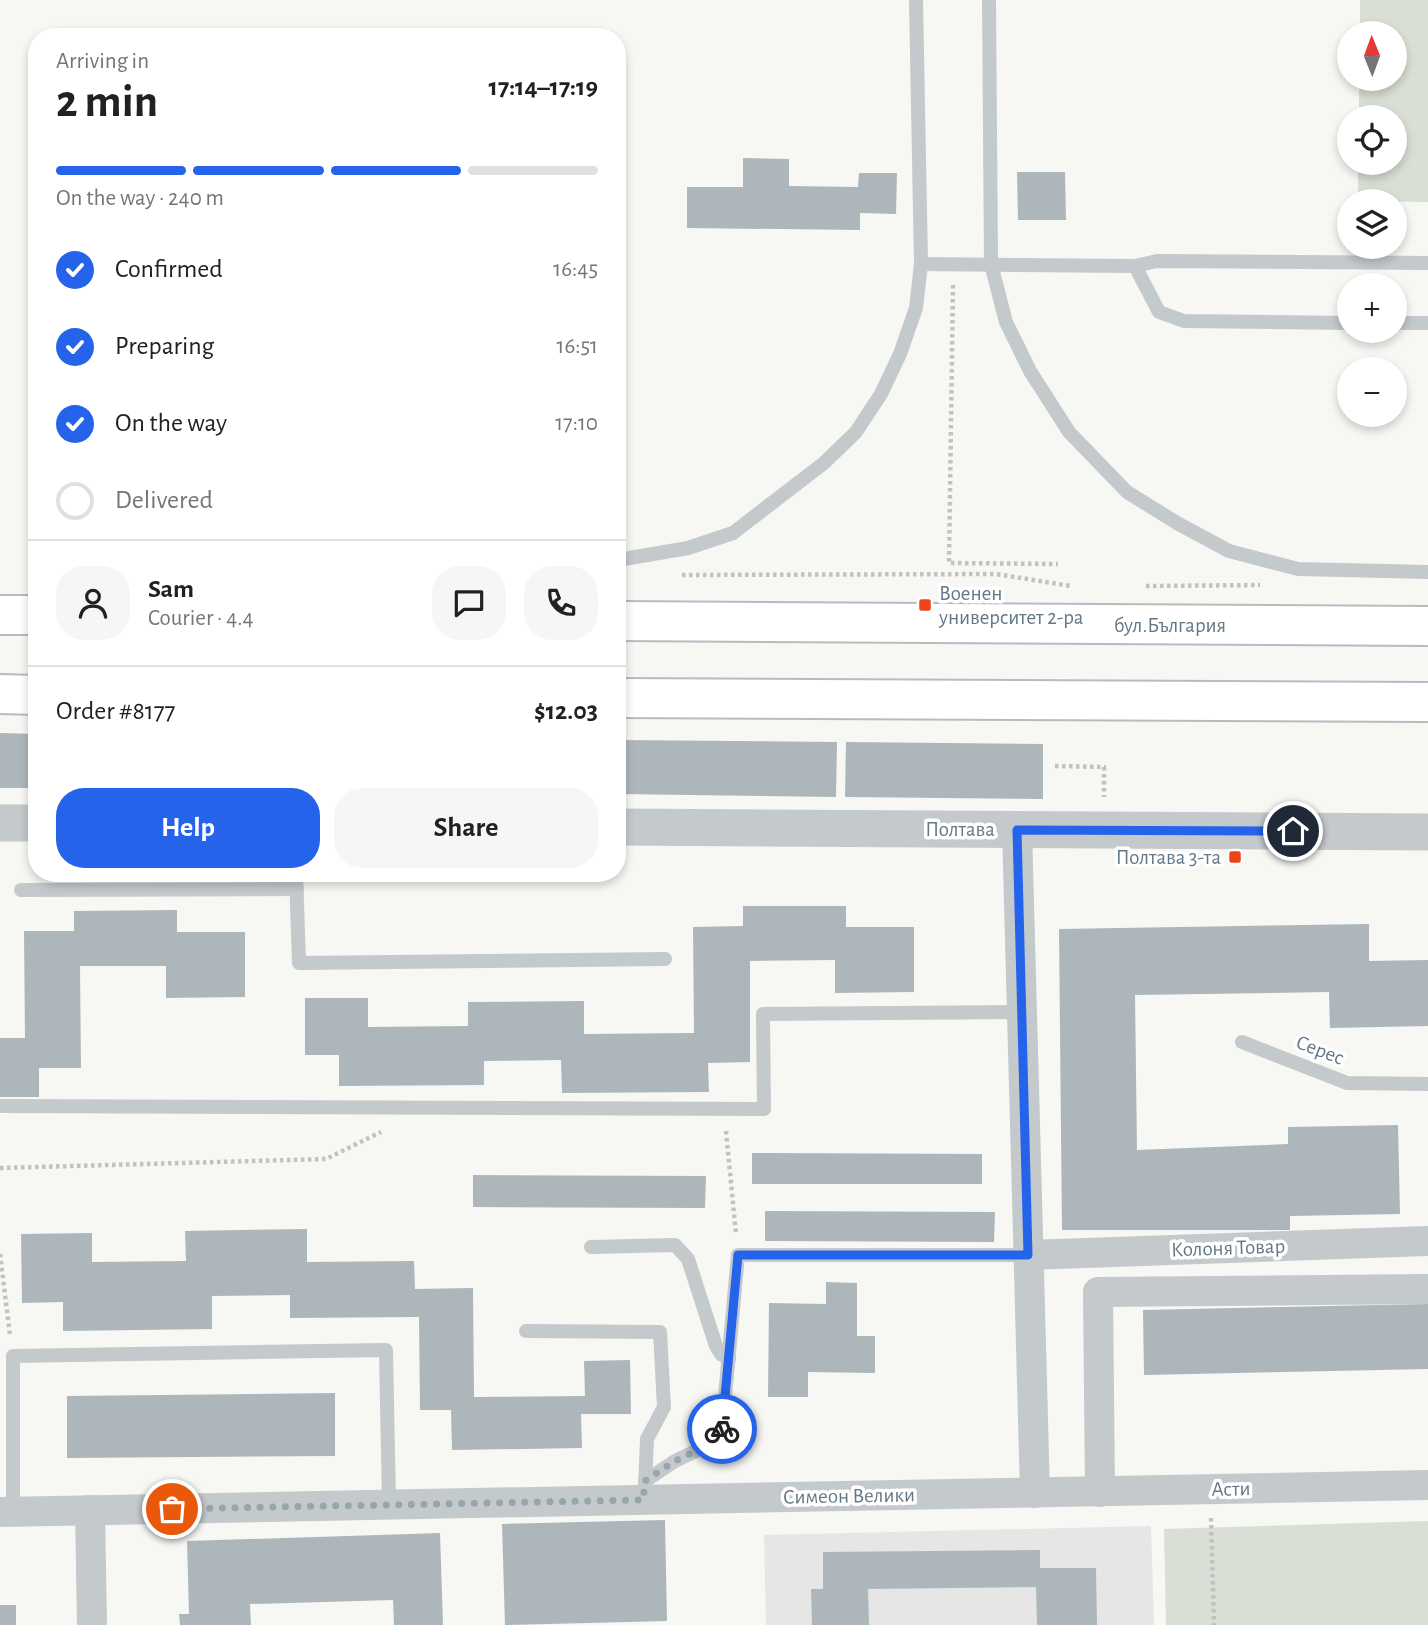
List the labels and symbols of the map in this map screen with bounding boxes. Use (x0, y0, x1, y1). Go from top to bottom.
north arrow (1337, 21, 1407, 91)
place label: Военен университет 2-ра (938, 583, 1084, 628)
marker: Военен университет 2-ра (917, 597, 933, 613)
street label: бул.България (1114, 615, 1226, 636)
pin (1263, 801, 1323, 861)
street label: Полтава (925, 819, 995, 840)
place label: Полтава 3-та (1116, 847, 1221, 868)
marker: Полтава 3-та (1227, 849, 1243, 865)
street label: Серес (1293, 1031, 1347, 1069)
street label: Колоня Товар (1171, 1236, 1285, 1260)
courier (687, 1394, 757, 1464)
street label: Асти (1211, 1478, 1251, 1500)
pin (142, 1479, 202, 1539)
street label: Симеон Велики (783, 1484, 915, 1508)

